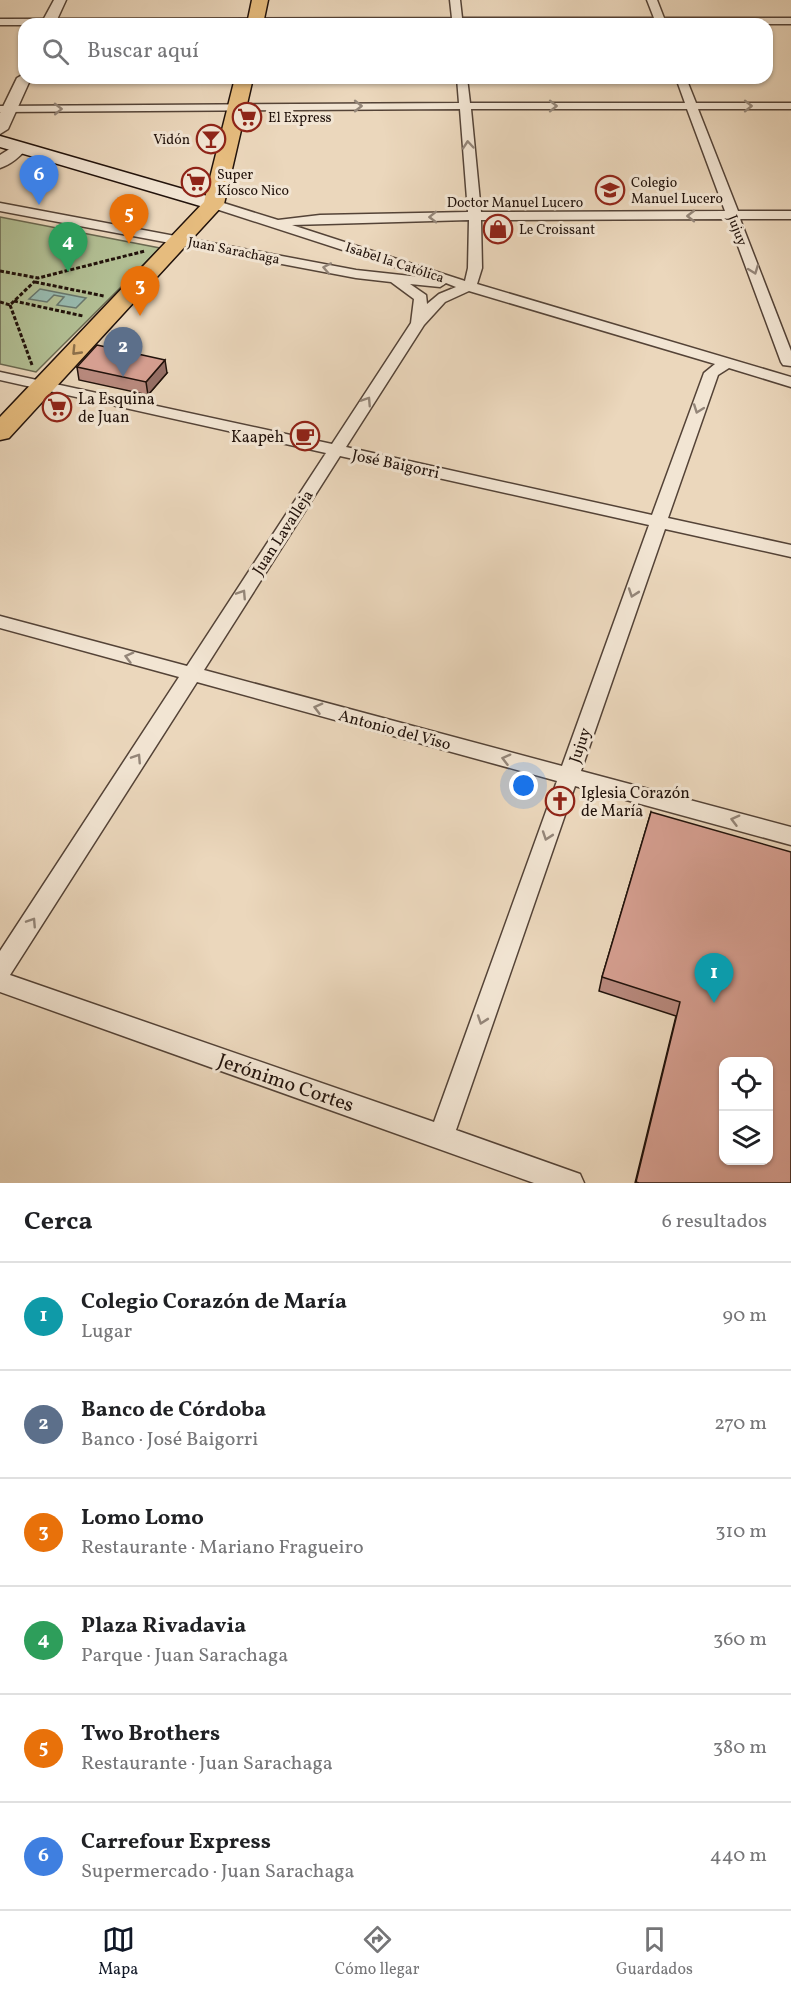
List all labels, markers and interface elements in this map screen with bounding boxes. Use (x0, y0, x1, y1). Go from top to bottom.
search box (18, 18, 773, 84)
icon: search (39, 35, 72, 68)
text: Buscar aquí (87, 36, 199, 67)
one-way arrow (354, 100, 363, 112)
one-way arrow (549, 100, 558, 112)
one-way arrow (744, 100, 753, 112)
supermarket icon: El Express (231, 101, 263, 133)
one-way arrow (54, 102, 63, 115)
place label: El Express (268, 109, 332, 128)
bar icon: Vidón (195, 123, 227, 155)
place label: Vidón (153, 131, 190, 150)
one-way arrow (462, 141, 475, 150)
pin: 6 (20, 156, 58, 205)
supermarket icon: Super Kiosco Nico (180, 166, 212, 198)
place label: Super Kiosco Nico (217, 166, 289, 201)
school or university icon: Colegio Manuel Lucero (594, 174, 626, 206)
place label: Colegio Manuel Lucero (631, 174, 723, 209)
pin: 5 (110, 194, 148, 244)
street label: Doctor Manuel Lucero (447, 194, 583, 213)
one-way arrow (686, 210, 695, 222)
one-way arrow (428, 211, 437, 223)
street label: Jujuy (722, 212, 751, 249)
shop icon: Le Croissant (482, 213, 514, 245)
place label: Le Croissant (519, 221, 595, 240)
pin: 4 (48, 222, 88, 272)
street label: Juan Sarachaga (186, 233, 281, 270)
street label: Isabel la Católica (343, 239, 446, 288)
one-way arrow (322, 262, 332, 275)
one-way arrow (746, 265, 759, 275)
pin: 3 (120, 266, 160, 316)
pin: 2 (104, 328, 142, 377)
one-way arrow (72, 345, 83, 355)
place label: La Esquina de Juan (78, 389, 155, 429)
supermarket icon: La Esquina de Juan (41, 391, 73, 423)
one-way arrow (360, 396, 371, 407)
one-way arrow (693, 403, 706, 414)
cafe icon: Kaapeh (289, 420, 321, 452)
place label: Kaapeh (231, 427, 284, 449)
street label: José Baigorri (350, 445, 442, 485)
street label: Juan Lavalleja (248, 486, 319, 580)
one-way arrow (628, 587, 641, 598)
one-way arrow (235, 590, 247, 600)
one-way arrow (124, 651, 134, 664)
one-way arrow (313, 702, 323, 715)
street label: Antonio del Viso (336, 705, 453, 756)
street label: Jujuy (565, 725, 597, 766)
one-way arrow (501, 753, 511, 766)
one-way arrow (130, 754, 141, 765)
your location (509, 771, 538, 800)
place label: Iglesia Corazón de María (581, 783, 690, 823)
church icon: Iglesia Corazón de María (544, 785, 576, 817)
one-way arrow (730, 815, 740, 828)
one-way arrow (542, 830, 555, 841)
one-way arrow (24, 918, 36, 928)
pin: 1 (694, 954, 734, 1003)
one-way arrow (477, 1014, 490, 1025)
street label: Jerónimo Cortes (214, 1047, 357, 1120)
map controls (719, 1057, 773, 1165)
button: locate (719, 1057, 773, 1111)
button: layers (719, 1111, 773, 1165)
text: Cerca (24, 1204, 93, 1240)
text: 6 resultados (662, 1208, 767, 1236)
text: Colegio Corazón de María (81, 1287, 347, 1318)
text: 1 (39, 1302, 48, 1330)
text: 90 m (723, 1302, 767, 1330)
text: Lugar (81, 1318, 132, 1346)
text: Banco de Córdoba (81, 1395, 266, 1426)
text: 2 (38, 1410, 49, 1438)
text: 270 m (714, 1410, 767, 1438)
text: Banco · José Baigorri (81, 1426, 258, 1454)
text: Lomo Lomo (81, 1503, 204, 1534)
text: 3 (38, 1518, 49, 1546)
text: 310 m (715, 1518, 767, 1546)
text: Restaurante · Mariano Fragueiro (81, 1534, 364, 1562)
text: Plaza Rivadavia (81, 1611, 246, 1642)
text: 4 (37, 1626, 50, 1654)
text: 360 m (713, 1626, 767, 1654)
text: Parque · Juan Sarachaga (81, 1642, 288, 1670)
text: Two Brothers (81, 1719, 220, 1750)
text: 5 (39, 1734, 48, 1762)
text: 380 m (713, 1734, 767, 1762)
text: Restaurante · Juan Sarachaga (81, 1750, 333, 1778)
text: Carrefour Express (81, 1827, 271, 1858)
text: 6 (38, 1842, 49, 1870)
text: 440 m (710, 1842, 767, 1870)
text: Supermercado · Juan Sarachaga (81, 1858, 355, 1886)
tab: Mapa (98, 1923, 138, 1981)
tab: Cómo llegar (335, 1923, 420, 1981)
tab: Guardados (616, 1923, 693, 1981)

